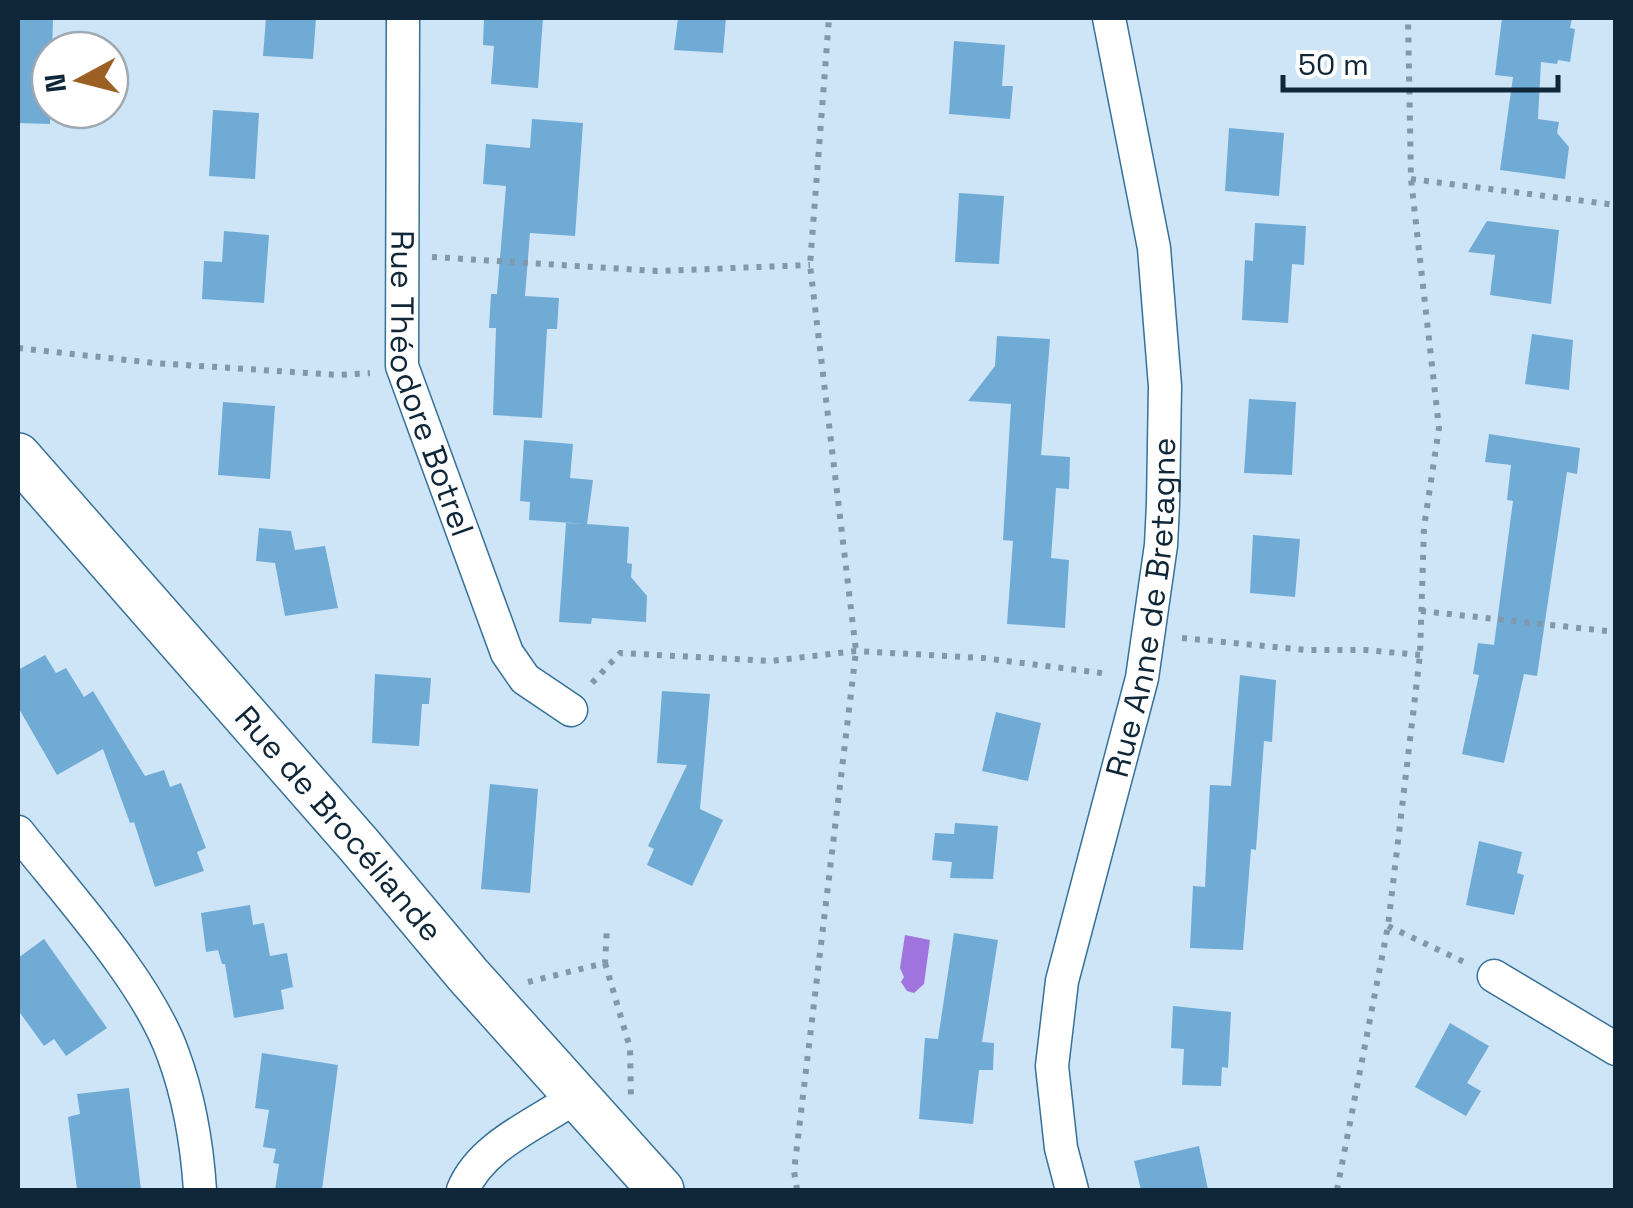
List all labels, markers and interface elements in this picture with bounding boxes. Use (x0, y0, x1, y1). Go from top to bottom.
north arrow (30, 30, 130, 130)
scale bar (1283, 30, 1558, 92)
text: 50 m (1298, 45, 1369, 84)
text: N (36, 72, 74, 95)
street label: Rue Théodore Botrel (382, 230, 483, 542)
street label: Rue Anne de Bretagne (1097, 437, 1184, 781)
street label: Rue de Brocéliande (226, 698, 451, 950)

